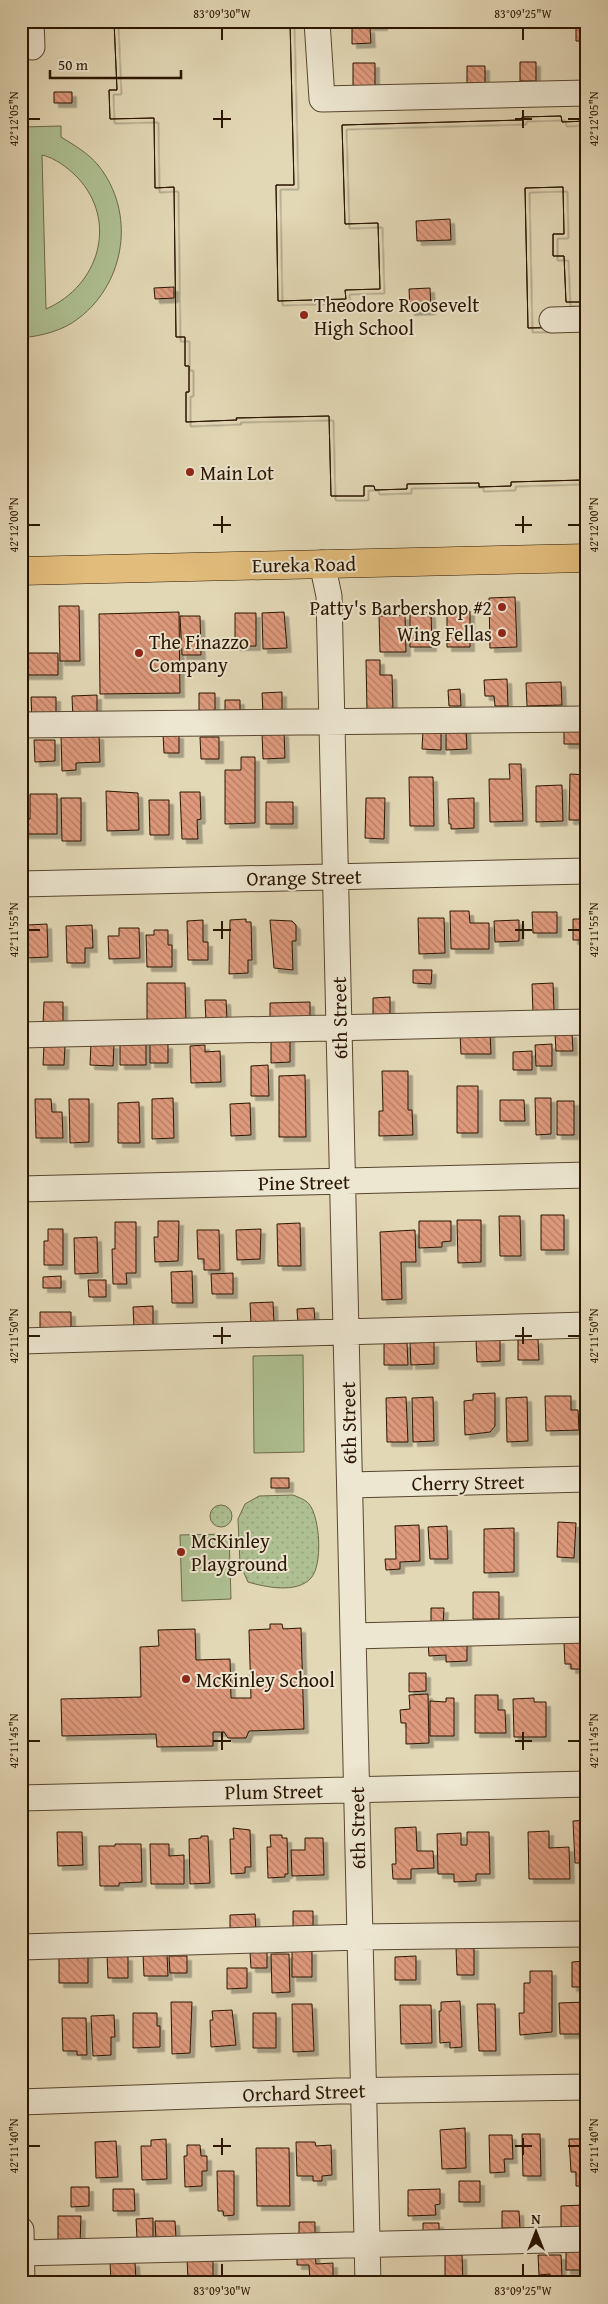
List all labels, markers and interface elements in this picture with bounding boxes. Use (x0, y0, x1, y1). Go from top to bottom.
text: 83°09'30"W (193, 5, 252, 22)
text: 83°09'25"W (494, 5, 553, 22)
scale bar (50, 48, 181, 80)
text: 50 m (58, 54, 89, 75)
text: 42°12'05"N (5, 91, 22, 147)
text: 42°12'05"N (585, 91, 602, 147)
place label: Theodore Roosevelt High School (314, 290, 479, 342)
marker: Theodore Roosevelt High School (298, 309, 310, 321)
place label: Main Lot (200, 458, 274, 487)
marker: Main Lot (184, 466, 196, 478)
text: 42°12'00"N (5, 497, 22, 553)
text: 42°12'00"N (585, 497, 602, 553)
street label: Eureka Road (252, 549, 357, 579)
place label: Patty's Barbershop #2 (309, 593, 492, 622)
marker: Patty's Barbershop #2 (496, 601, 508, 613)
place label: Wing Fellas (397, 619, 492, 648)
place label: The Finazzo Company (149, 627, 249, 679)
marker: Wing Fellas (496, 627, 508, 639)
marker: The Finazzo Company (133, 647, 145, 659)
street label: Orange Street (246, 861, 362, 893)
text: 42°11'55"N (5, 902, 22, 958)
text: 42°11'55"N (585, 902, 602, 958)
street label: 6th Street (324, 976, 354, 1060)
street label: Pine Street (258, 1167, 350, 1197)
text: 42°11'50"N (5, 1308, 22, 1364)
text: 42°11'50"N (585, 1308, 602, 1364)
street label: 6th Street (333, 1381, 363, 1465)
street label: Cherry Street (411, 1467, 525, 1497)
place label: McKinley Playground (191, 1526, 288, 1578)
marker: McKinley Playground (175, 1546, 187, 1558)
place label: McKinley School (196, 1665, 335, 1694)
marker: McKinley School (180, 1673, 192, 1685)
text: 42°11'45"N (5, 1713, 22, 1769)
text: 42°11'45"N (585, 1713, 602, 1769)
street label: Plum Street (224, 1776, 324, 1806)
street label: 6th Street (342, 1786, 372, 1870)
street label: Orchard Street (242, 2075, 366, 2109)
text: 42°11'40"N (5, 2118, 22, 2174)
text: 42°11'40"N (585, 2118, 602, 2174)
north arrow (510, 2206, 560, 2256)
text: N (531, 2209, 541, 2229)
text: 83°09'30"W (193, 2282, 252, 2299)
text: 83°09'25"W (494, 2282, 553, 2299)

